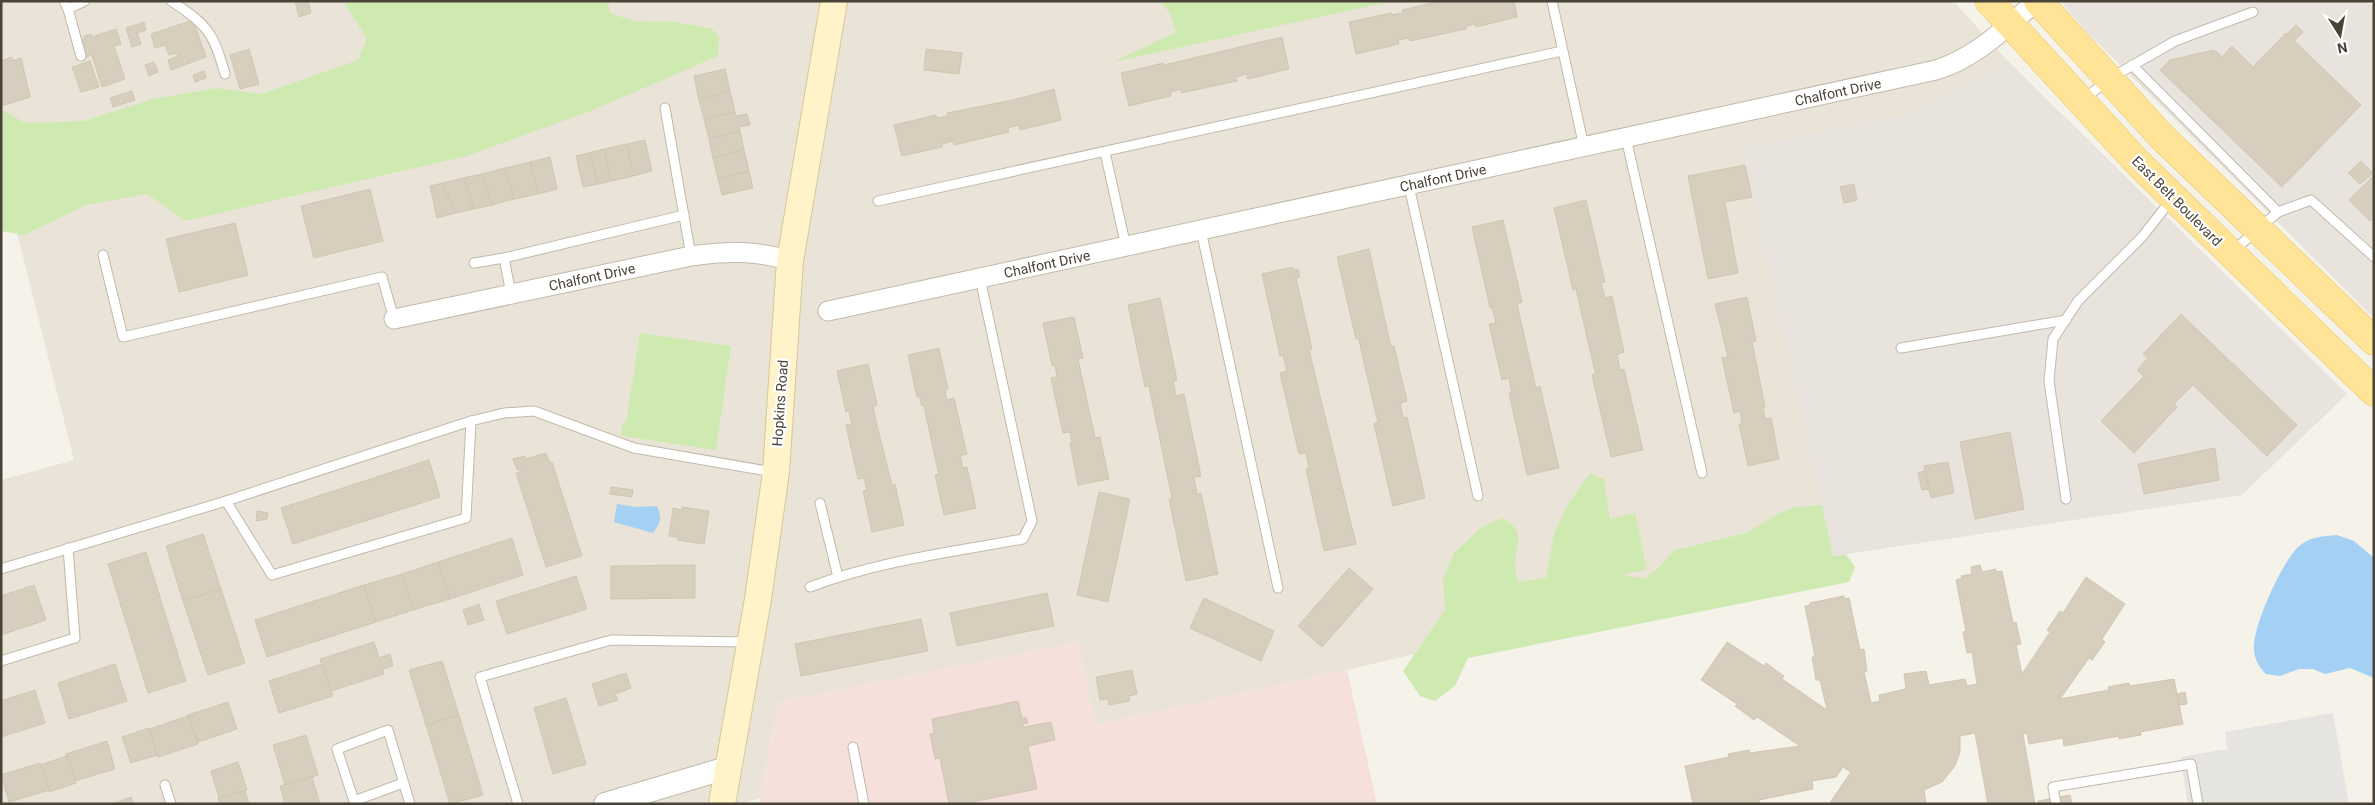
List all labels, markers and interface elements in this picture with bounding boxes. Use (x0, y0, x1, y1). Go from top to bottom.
north arrow (2315, 10, 2365, 60)
text: N (2336, 39, 2349, 57)
street label: Chalfont Drive (1793, 75, 1883, 109)
street label: East Belt Boulevard (2129, 153, 2225, 249)
street label: Chalfont Drive (1398, 161, 1488, 195)
street label: Chalfont Drive (1002, 247, 1092, 281)
street label: Chalfont Drive (547, 260, 637, 294)
street label: Hopkins Road (769, 359, 791, 447)

